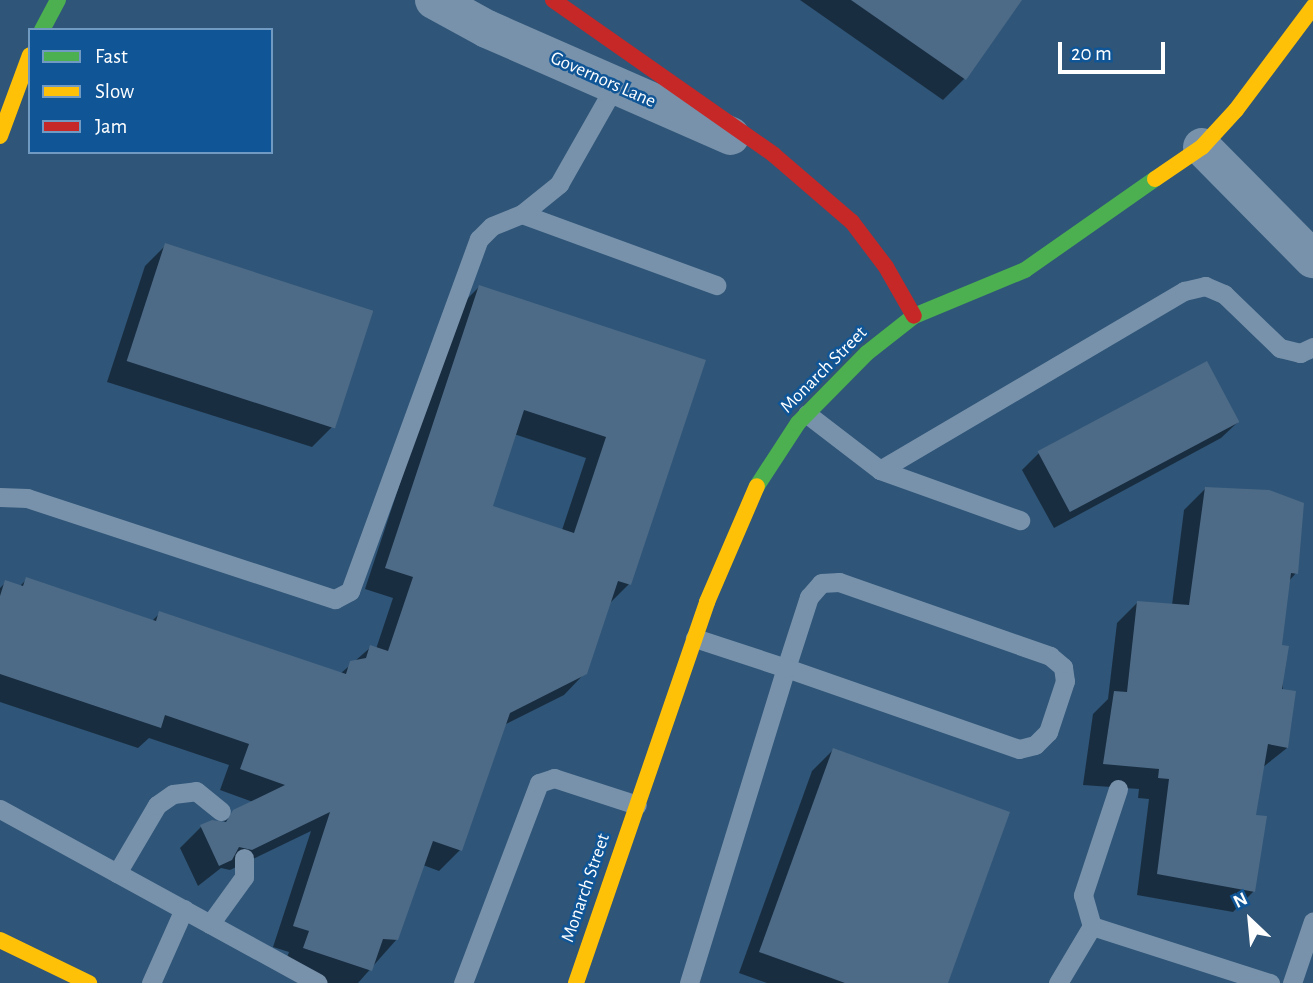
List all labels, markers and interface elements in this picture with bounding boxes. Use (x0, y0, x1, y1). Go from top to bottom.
legend (28, 28, 273, 154)
scale bar (1061, 28, 1168, 72)
text: 20 m (1071, 43, 1112, 64)
text: Fast (95, 46, 128, 67)
street label: Governors Lane (547, 47, 659, 113)
text: Slow (95, 81, 134, 102)
text: Jam (95, 116, 127, 137)
street label: Monarch Street (776, 322, 872, 418)
street label: Monarch Street (557, 831, 615, 945)
north arrow (1215, 885, 1285, 955)
text: N (1230, 889, 1251, 912)

